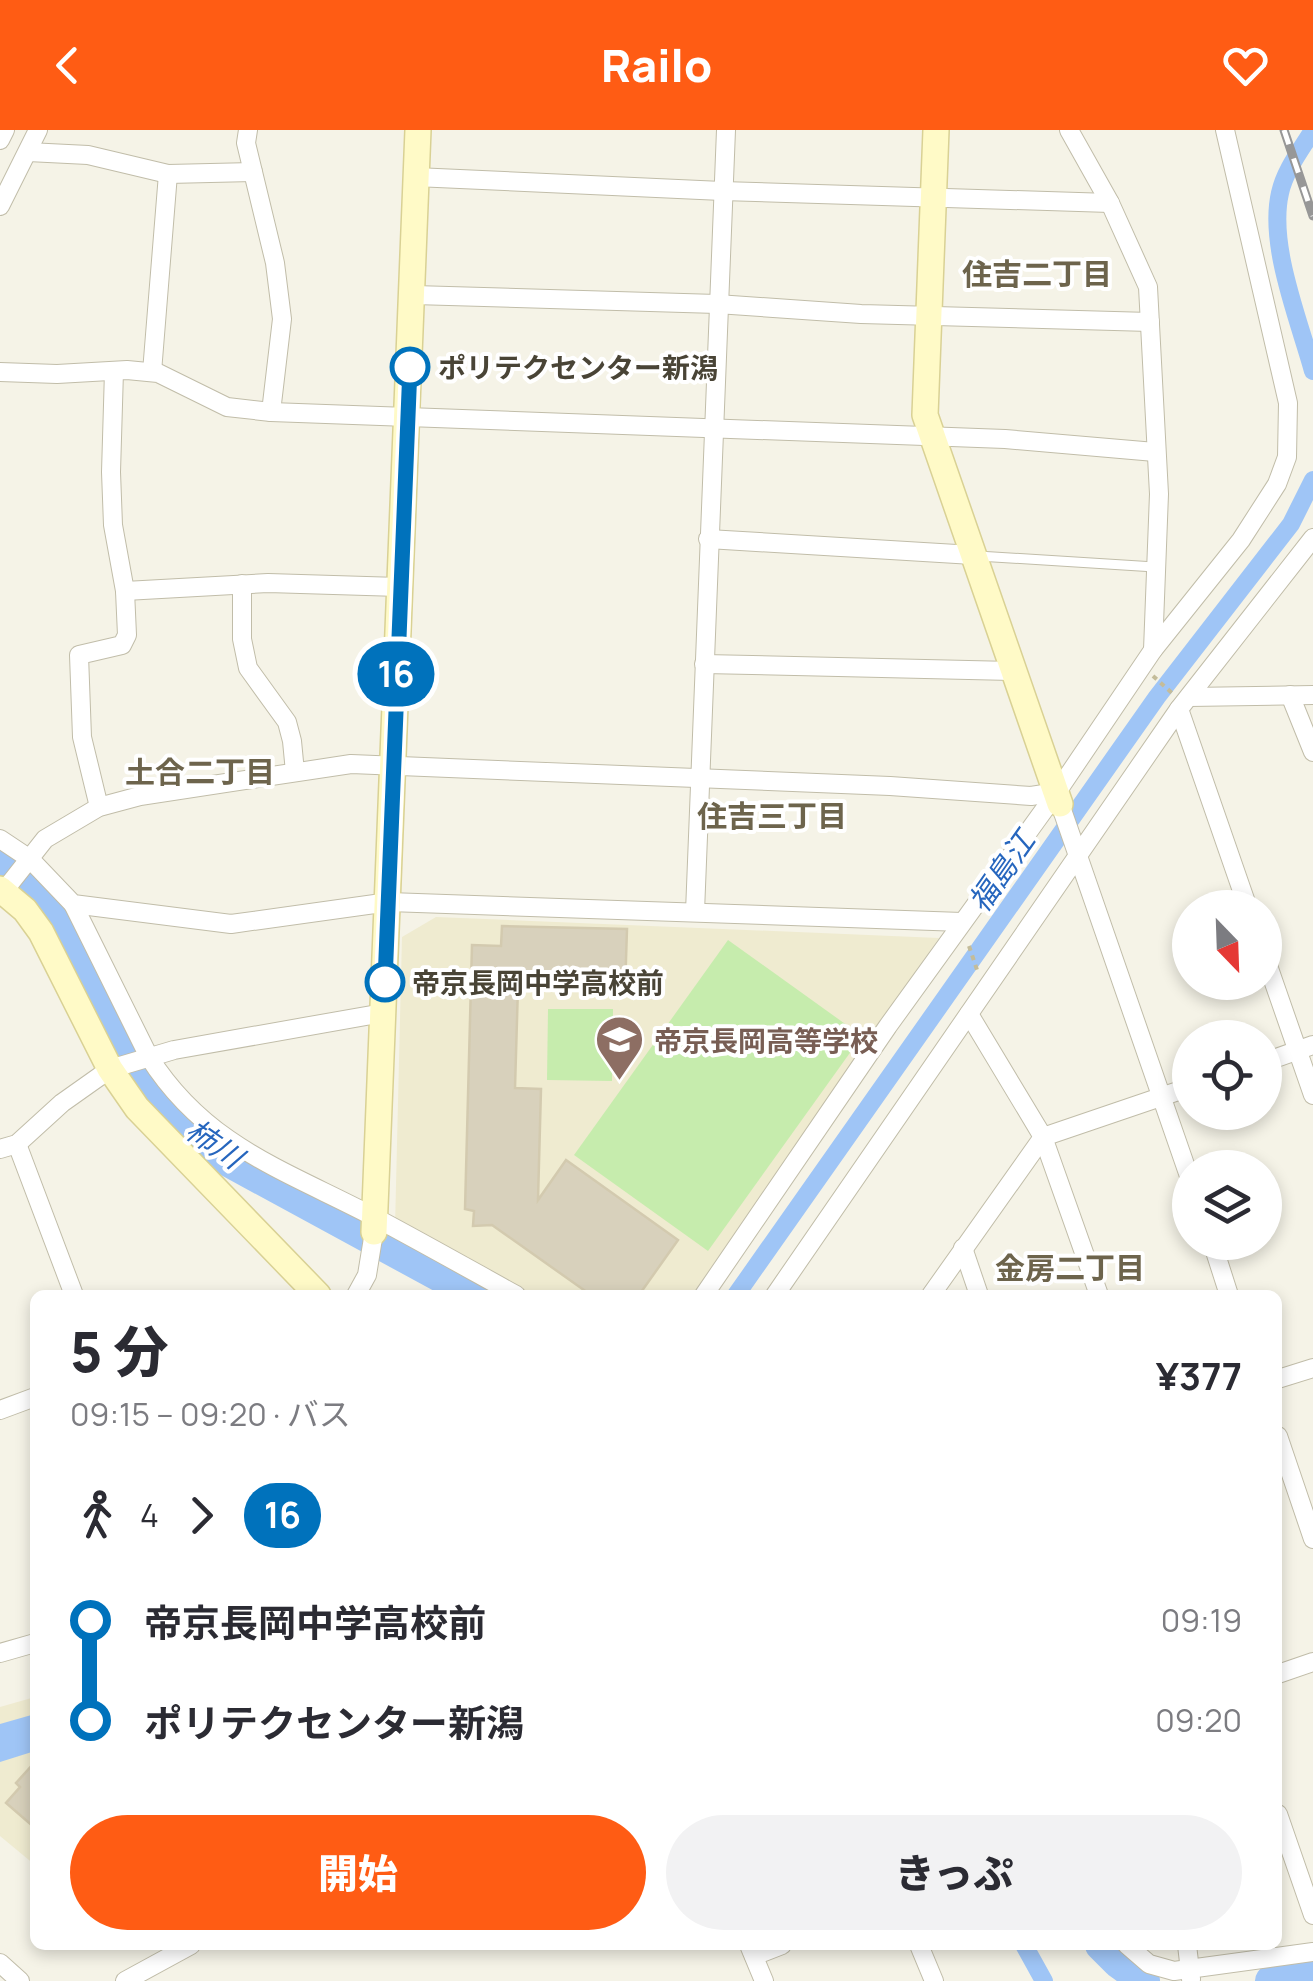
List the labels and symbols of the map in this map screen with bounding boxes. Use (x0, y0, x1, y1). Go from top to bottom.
district label: 住吉二丁目 (962, 253, 1112, 294)
marker: ポリテクセンター新潟 (391, 348, 429, 386)
place label: ポリテクセンター新潟 (438, 348, 718, 386)
line badge: 16 (351, 642, 441, 706)
district label: 土合二丁目 (125, 751, 275, 792)
district label: 住吉三丁目 (697, 795, 847, 836)
water label: 福島江 (958, 820, 1045, 920)
north arrow (1172, 890, 1282, 1000)
marker: 帝京長岡中学高校前 (366, 963, 404, 1001)
place label: 帝京長岡中学高校前 (412, 963, 664, 1001)
school or university icon: 帝京長岡高等学校 (593, 1014, 645, 1082)
place label: 帝京長岡高等学校 (654, 1021, 878, 1059)
water label: 柿川 (179, 1109, 254, 1179)
district label: 金房二丁目 (995, 1247, 1145, 1288)

